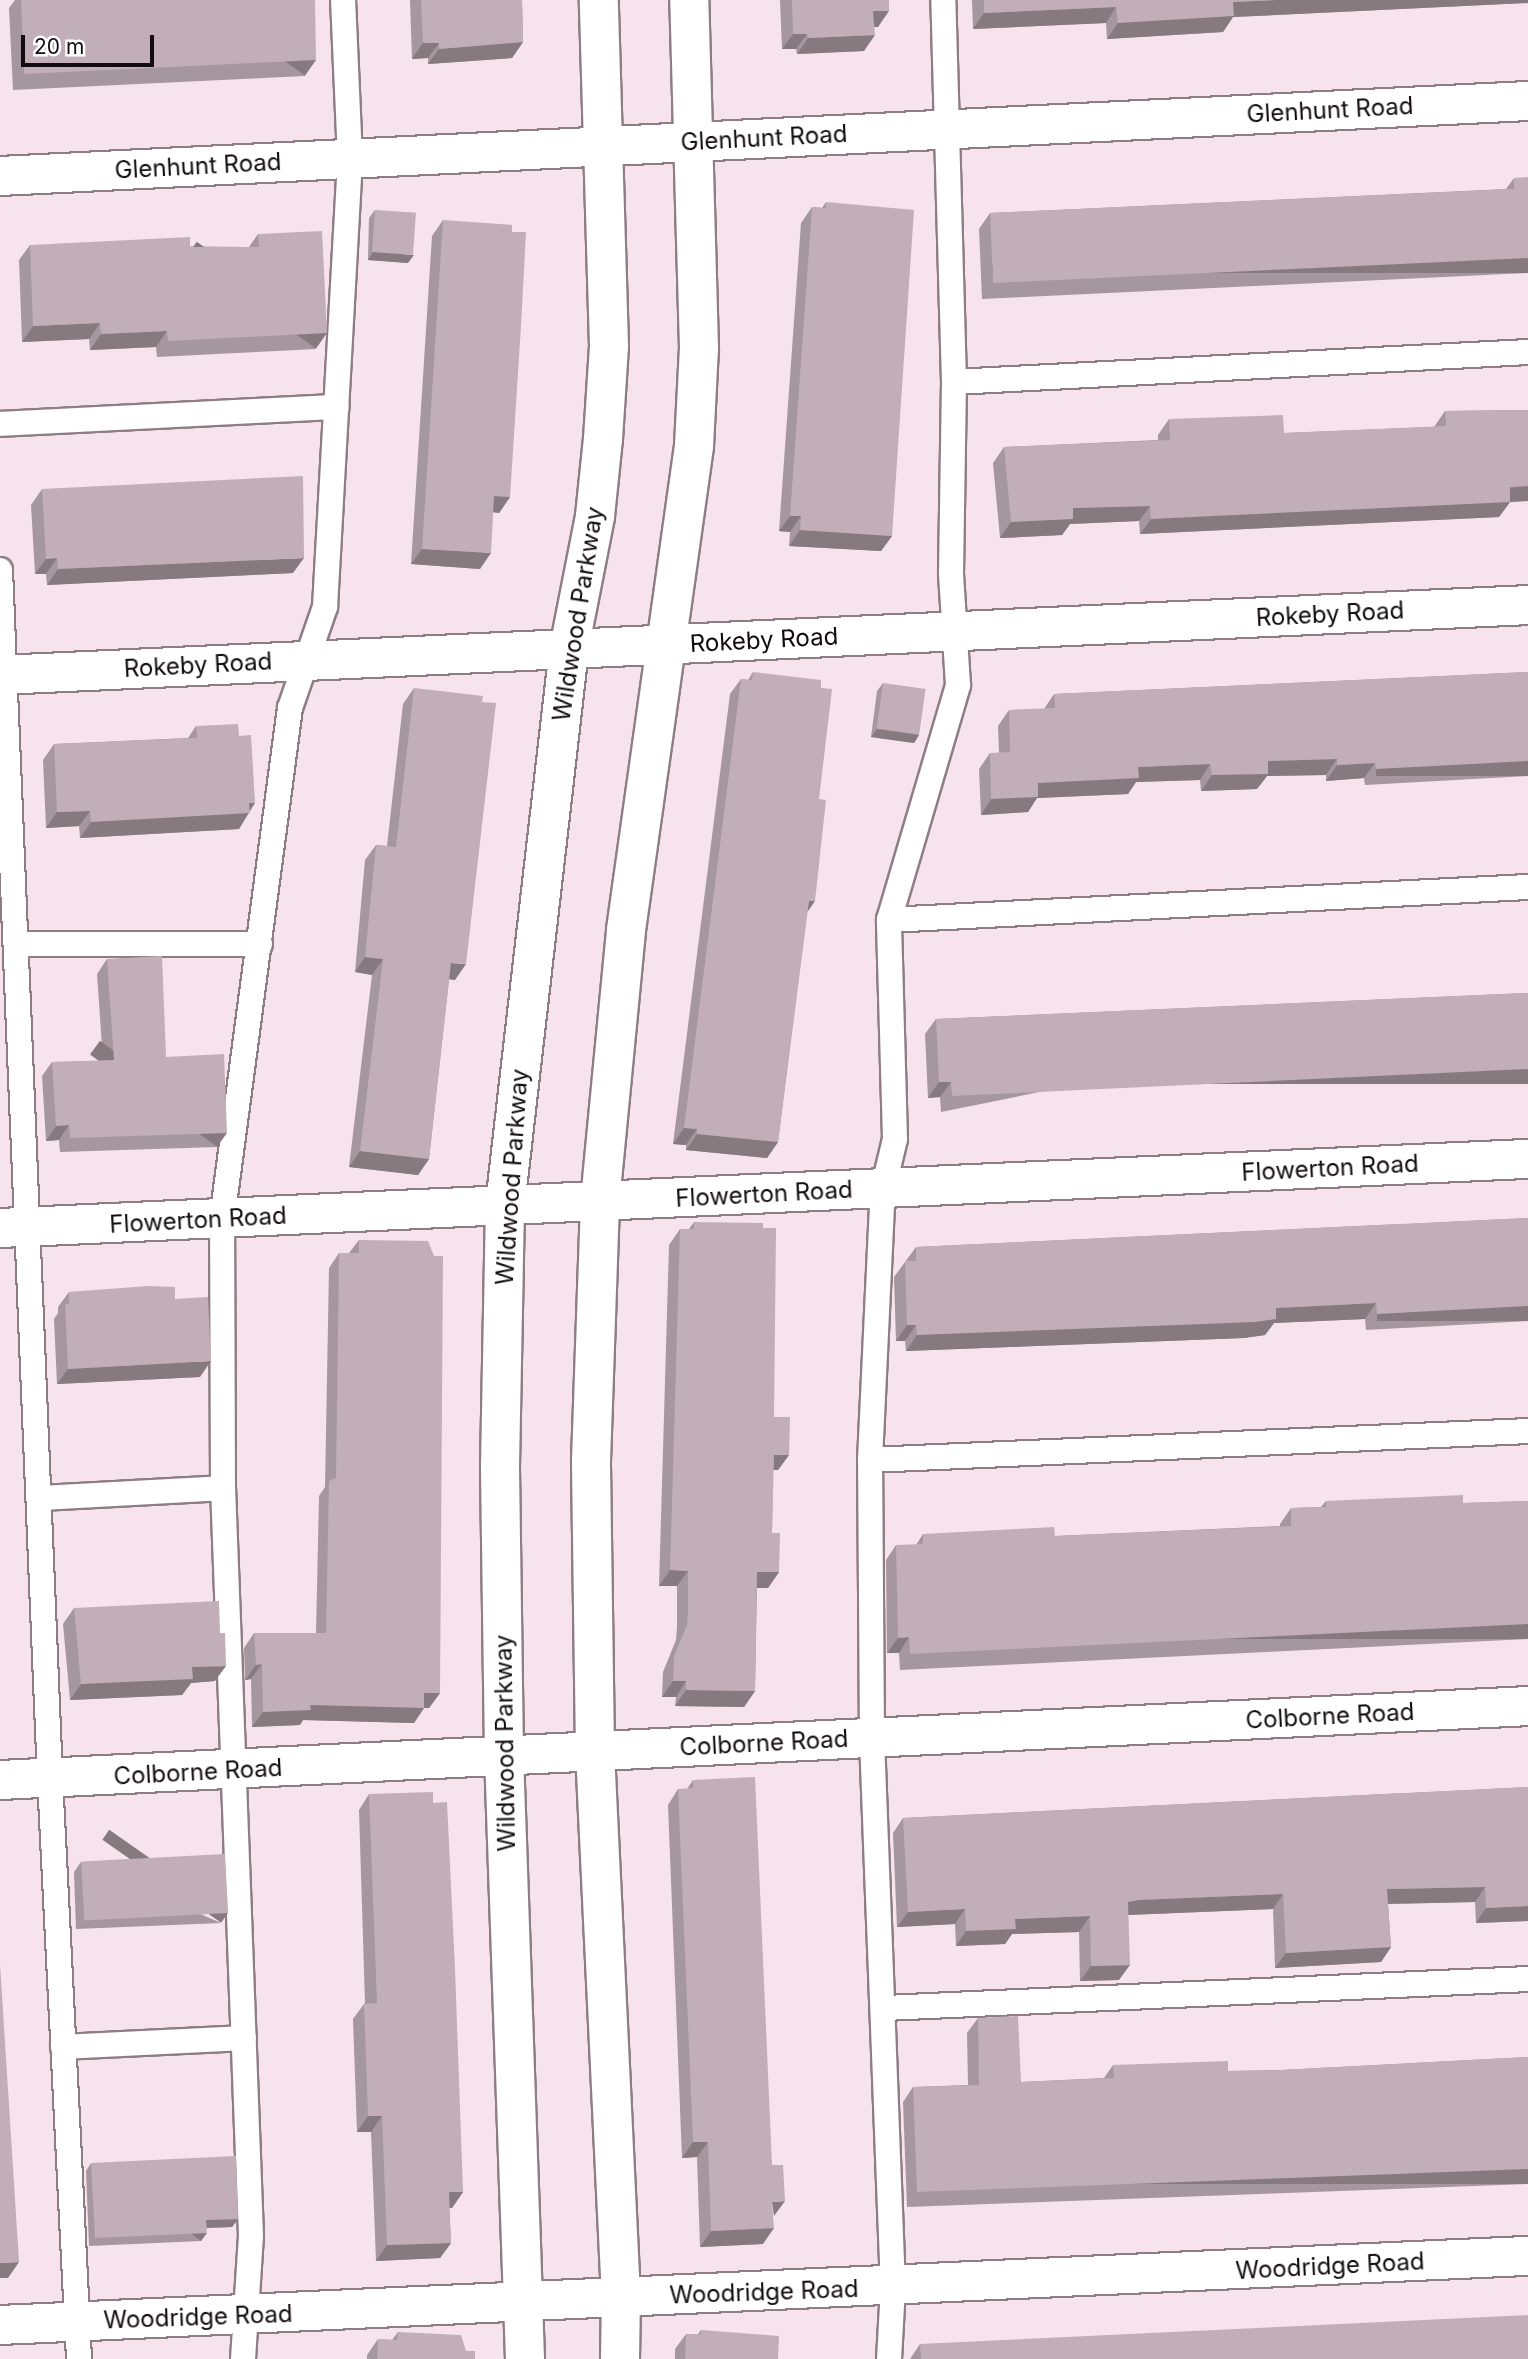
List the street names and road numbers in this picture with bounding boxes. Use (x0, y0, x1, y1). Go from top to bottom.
street label: Glenhunt Road (1246, 91, 1414, 129)
street label: Glenhunt Road (680, 119, 848, 157)
street label: Glenhunt Road (114, 147, 282, 185)
street label: Wildwood Parkway (547, 505, 609, 723)
street label: Rokeby Road (1255, 596, 1405, 632)
street label: Rokeby Road (689, 622, 839, 658)
street label: Rokeby Road (123, 647, 273, 683)
street label: Wildwood Parkway (490, 1068, 534, 1286)
street label: Flowerton Road (1241, 1149, 1419, 1187)
street label: Flowerton Road (675, 1175, 853, 1213)
street label: Flowerton Road (109, 1201, 287, 1239)
street label: Wildwood Parkway (489, 1634, 521, 1852)
street label: Colborne Road (1245, 1697, 1415, 1735)
street label: Colborne Road (679, 1724, 849, 1762)
street label: Colborne Road (113, 1753, 283, 1791)
street label: Woodridge Road (1235, 2247, 1425, 2285)
street label: Woodridge Road (669, 2274, 859, 2310)
street label: Woodridge Road (103, 2299, 293, 2335)

